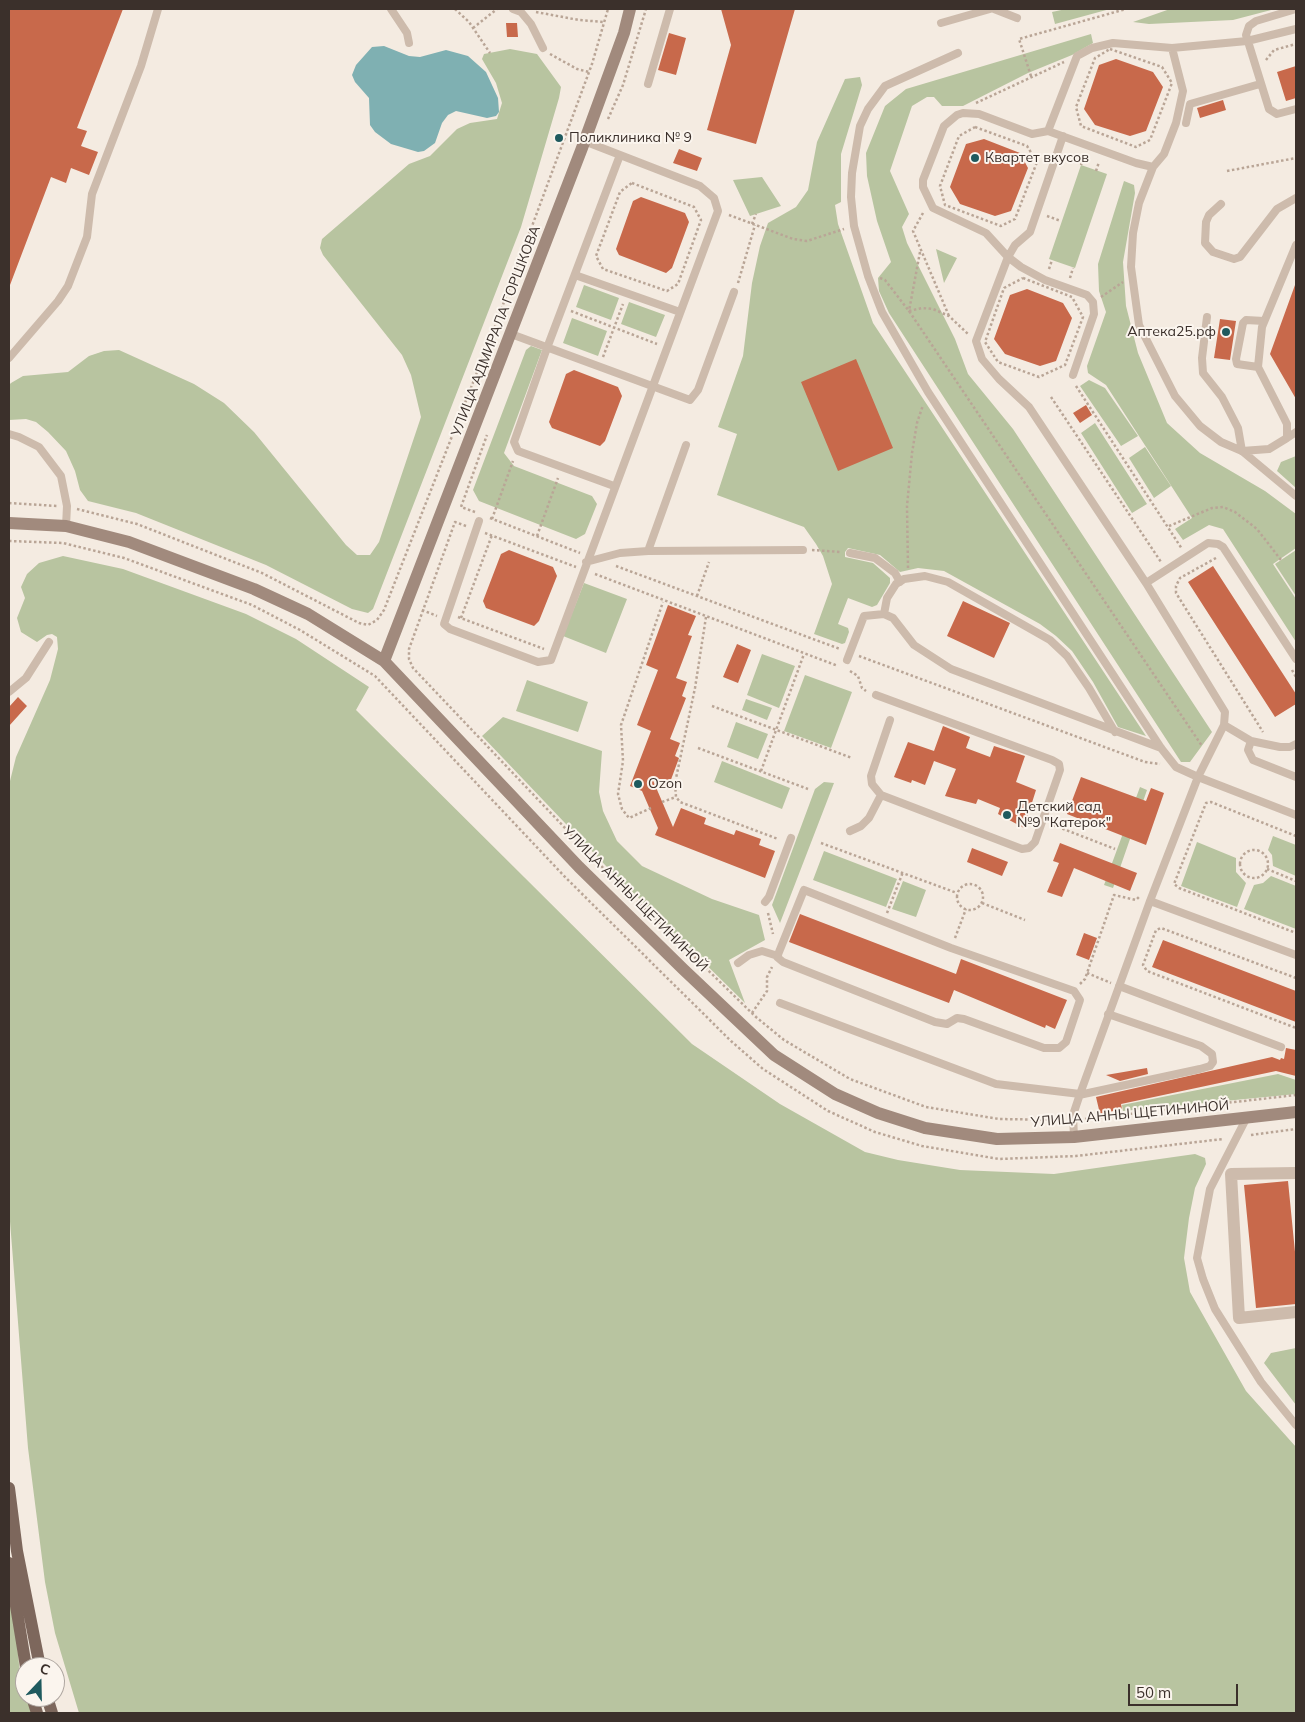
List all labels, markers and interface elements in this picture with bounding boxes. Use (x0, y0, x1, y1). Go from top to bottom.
place label: Поликлиника № 9 (569, 130, 692, 146)
marker: Поликлиника № 9 (553, 132, 565, 144)
place label: Квартет вкусов (985, 150, 1089, 166)
marker: Квартет вкусов (969, 152, 981, 164)
street label: УЛИЦА АДМИРАЛА ГОРШКОВА (448, 223, 544, 439)
place label: Аптека25.рф (1127, 324, 1216, 340)
marker: Аптека25.рф (1220, 326, 1232, 338)
place label: Ozon (648, 776, 682, 792)
marker: Ozon (632, 778, 644, 790)
place label: Детский сад №9 "Катерок" (1017, 799, 1111, 832)
marker: Детский сад №9 "Катерок" (1001, 809, 1013, 821)
street label: УЛИЦА АННЫ ЩЕТИНИНОЙ (559, 823, 711, 975)
street label: УЛИЦА АННЫ ЩЕТИНИНОЙ (1030, 1097, 1230, 1131)
north arrow (15, 1657, 65, 1707)
text: С (37, 1659, 53, 1679)
scale bar (1130, 1674, 1240, 1706)
text: 50 m (1136, 1683, 1171, 1702)

